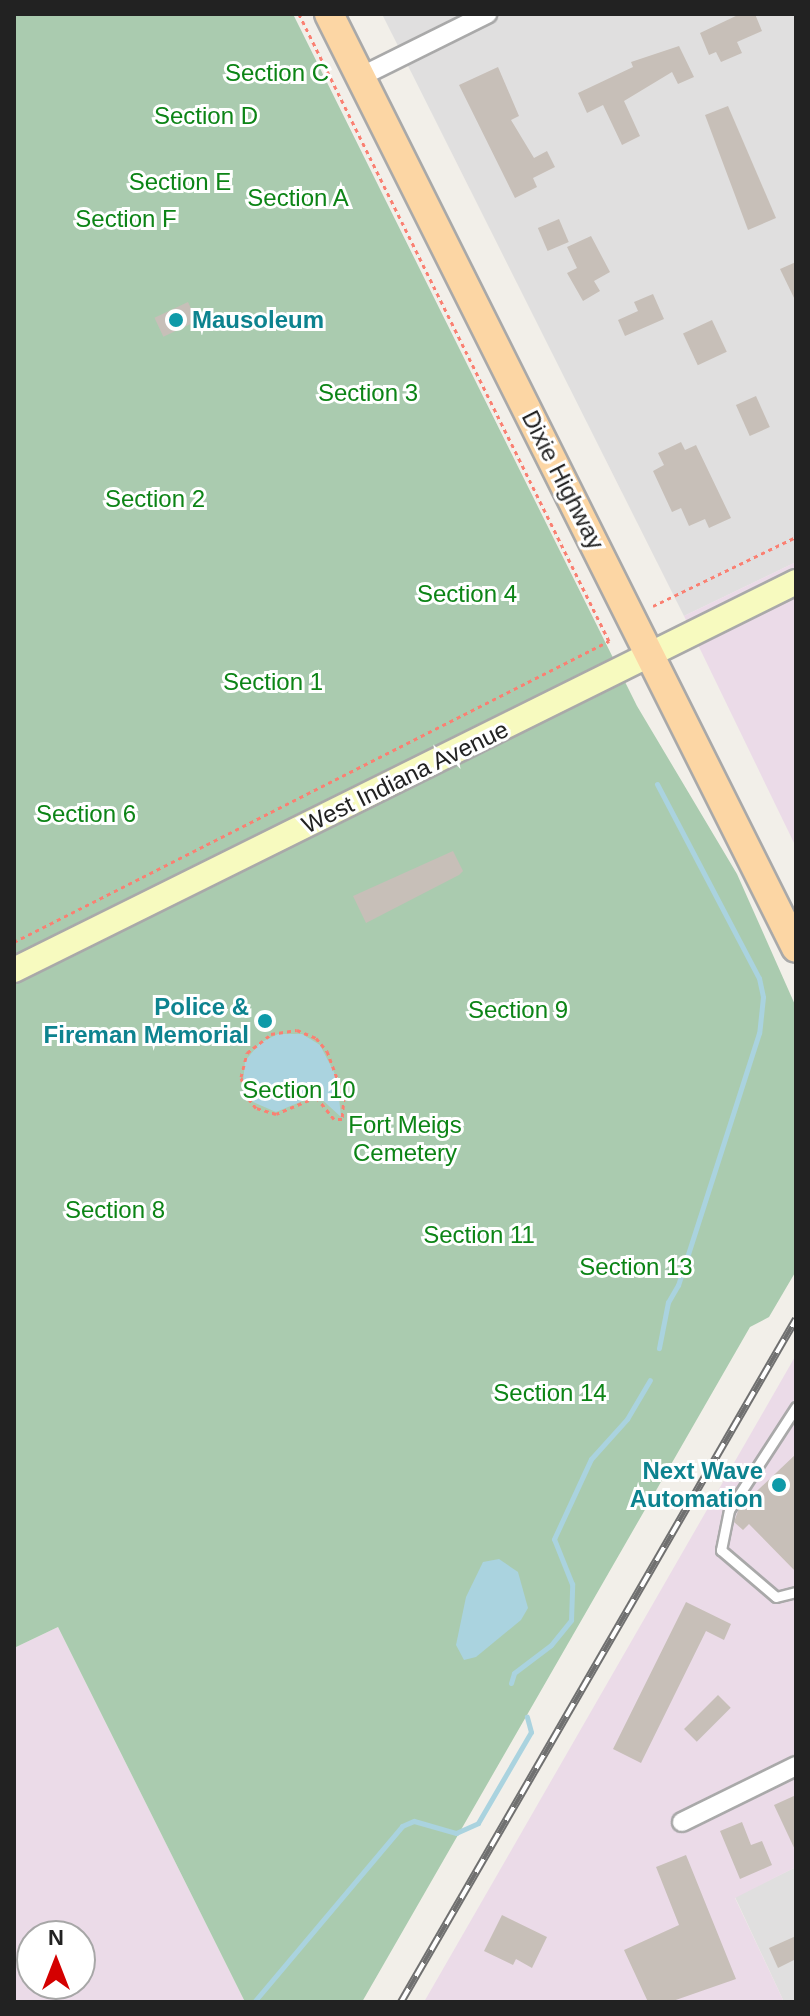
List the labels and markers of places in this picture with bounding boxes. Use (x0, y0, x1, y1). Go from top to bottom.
place label: Mausoleum (192, 306, 324, 334)
marker: Mausoleum (167, 311, 185, 329)
place label: Police & Fireman Memorial (44, 993, 249, 1049)
marker: Police & Fireman Memorial (256, 1012, 274, 1030)
place label: Next Wave Automation (630, 1457, 763, 1513)
marker: Next Wave Automation (770, 1476, 788, 1494)

